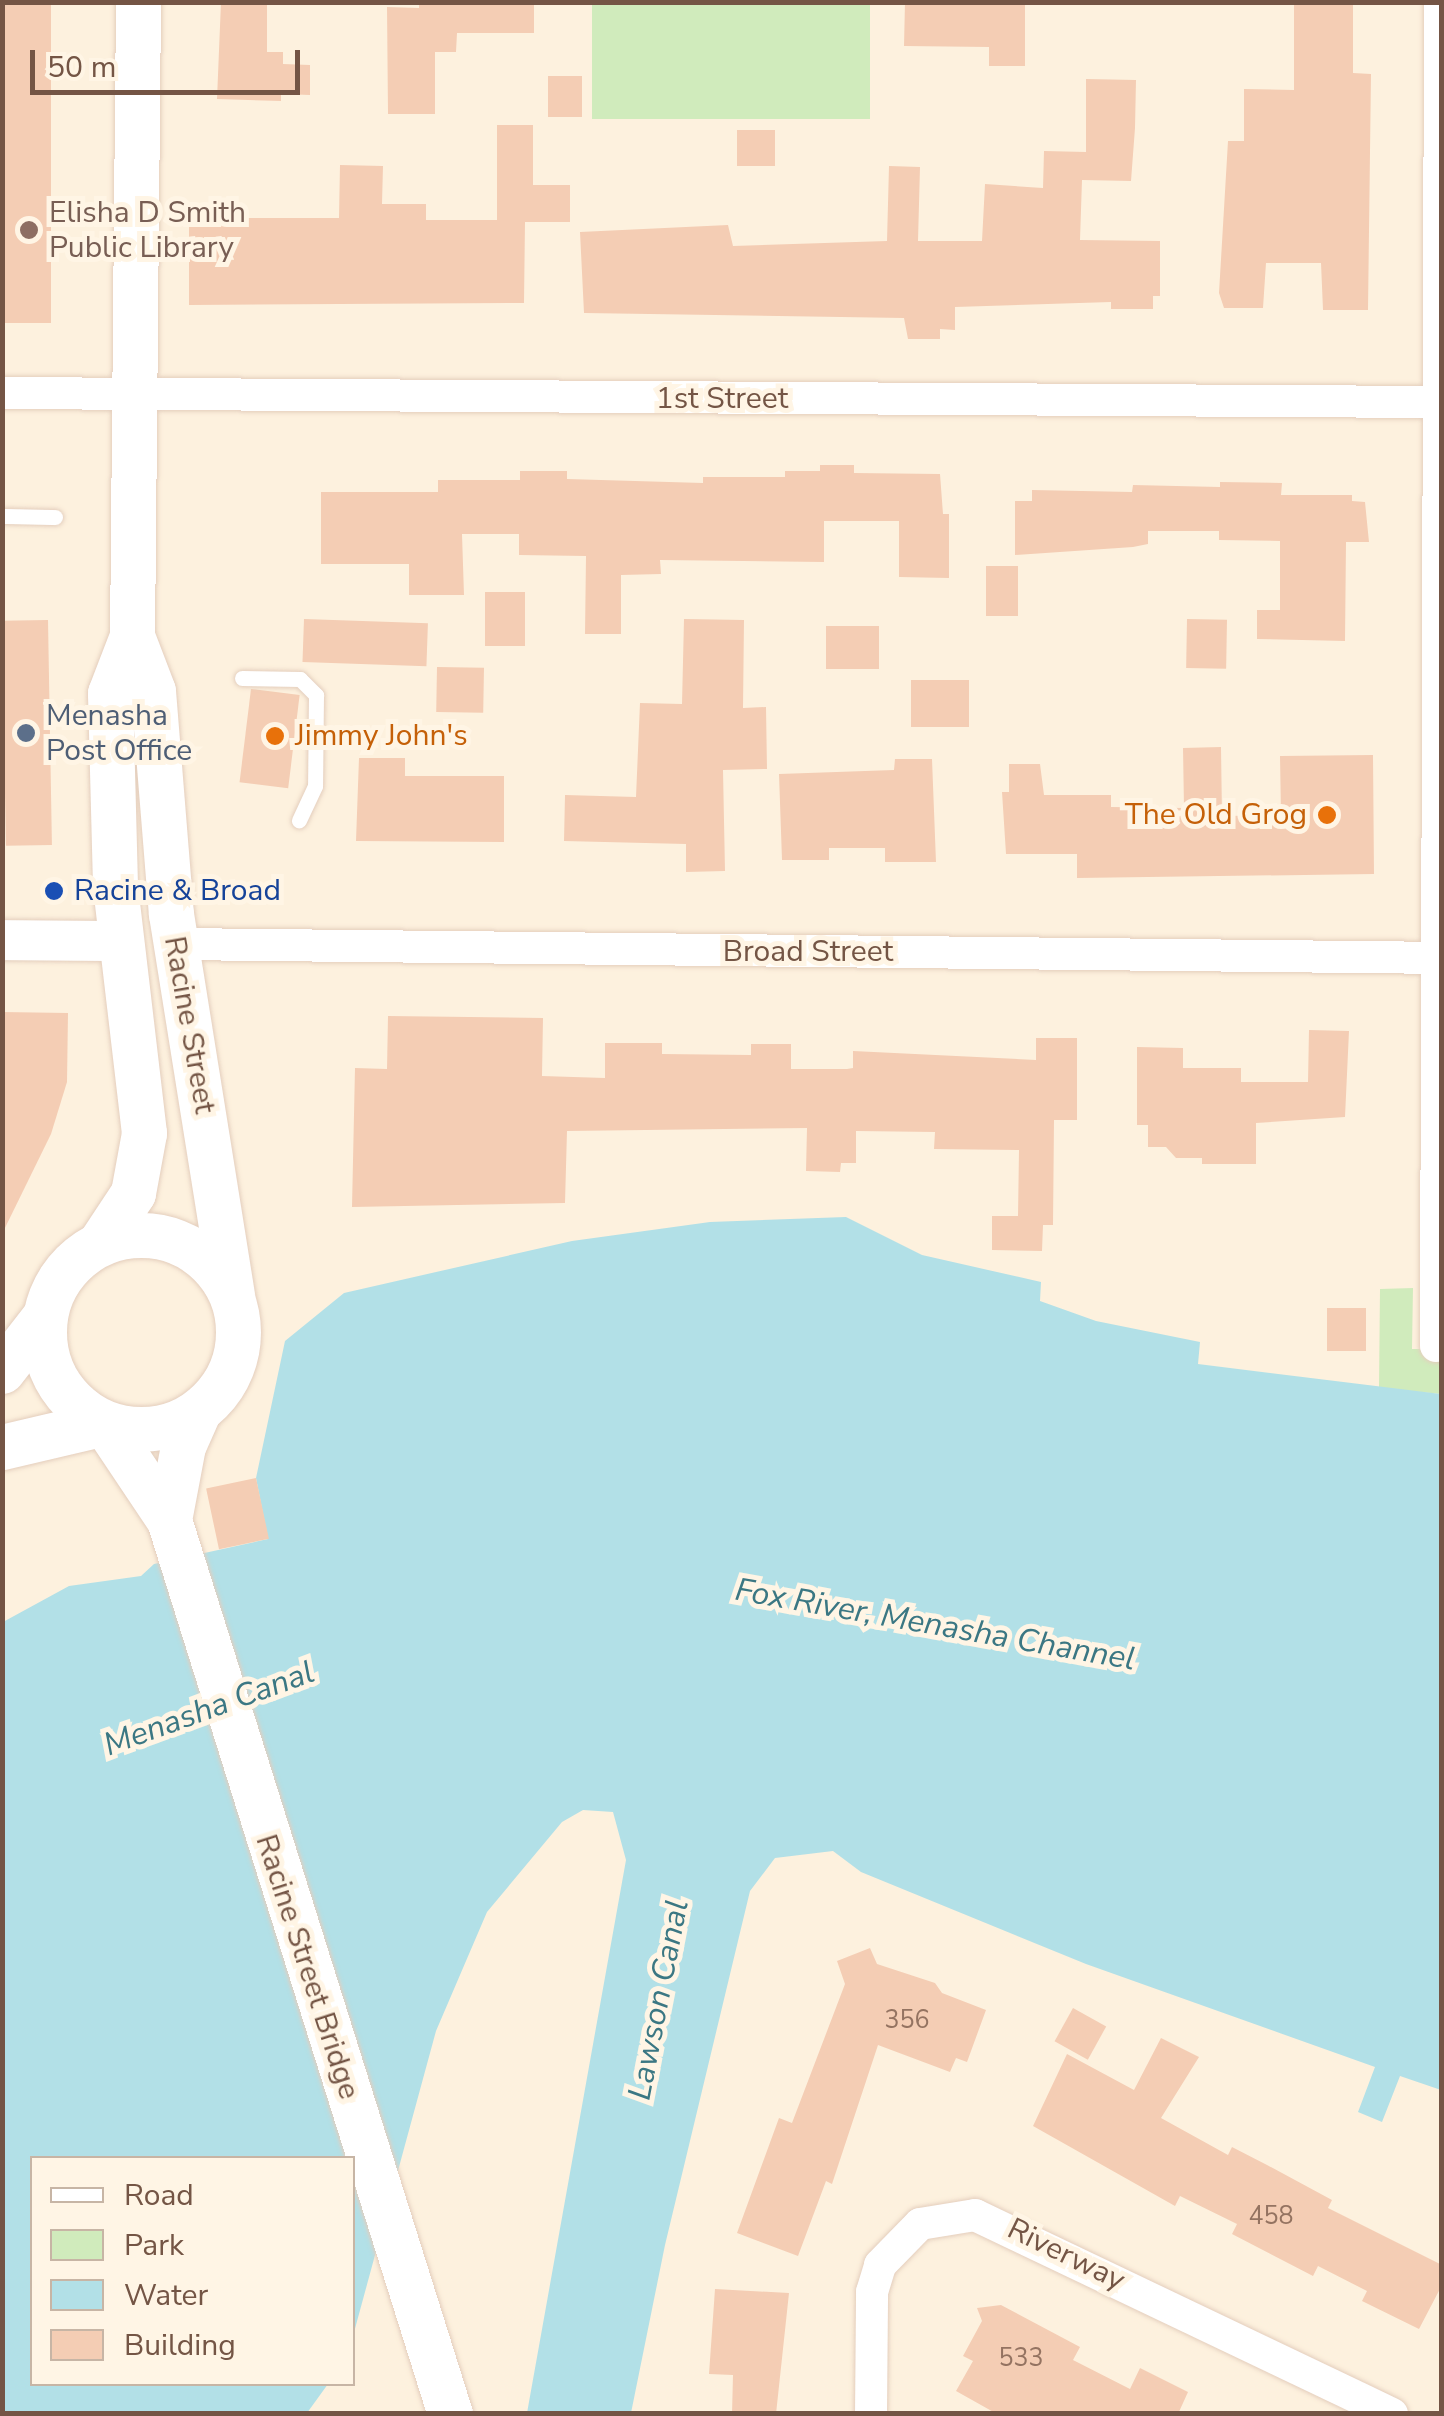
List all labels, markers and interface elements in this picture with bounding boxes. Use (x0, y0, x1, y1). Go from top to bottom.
scale bar (35, 30, 305, 92)
text: 50 m (47, 47, 116, 88)
place label: Elisha D Smith Public Library (49, 195, 246, 266)
marker: Elisha D Smith Public Library (18, 219, 40, 241)
street label: 1st Street (656, 381, 788, 417)
place label: Menasha Post Office (46, 698, 192, 768)
place label: Jimmy John's (295, 718, 468, 754)
marker: Menasha Post Office (15, 722, 37, 744)
marker: Jimmy John's (264, 725, 286, 747)
place label: The Old Grog (1125, 797, 1307, 833)
marker: The Old Grog (1316, 804, 1338, 826)
place label: Racine & Broad (74, 873, 281, 909)
marker: Racine & Broad (43, 880, 65, 902)
street label: Racine Street (156, 934, 222, 1116)
street label: Broad Street (723, 934, 893, 970)
water label: Fox River, Menasha Channel (732, 1571, 1138, 1679)
water label: Menasha Canal (99, 1653, 319, 1765)
street label: Racine Street Bridge (247, 1830, 367, 2104)
water label: Lawson Canal (621, 1897, 697, 2103)
house number: 356 (885, 2005, 929, 2035)
legend (30, 2156, 355, 2386)
text: Road (124, 2175, 194, 2216)
house number: 458 (1249, 2201, 1293, 2231)
street label: Riverway (1002, 2211, 1130, 2299)
text: Park (124, 2225, 184, 2266)
text: Water (124, 2275, 208, 2316)
text: Building (124, 2325, 236, 2366)
house number: 533 (999, 2343, 1043, 2373)

